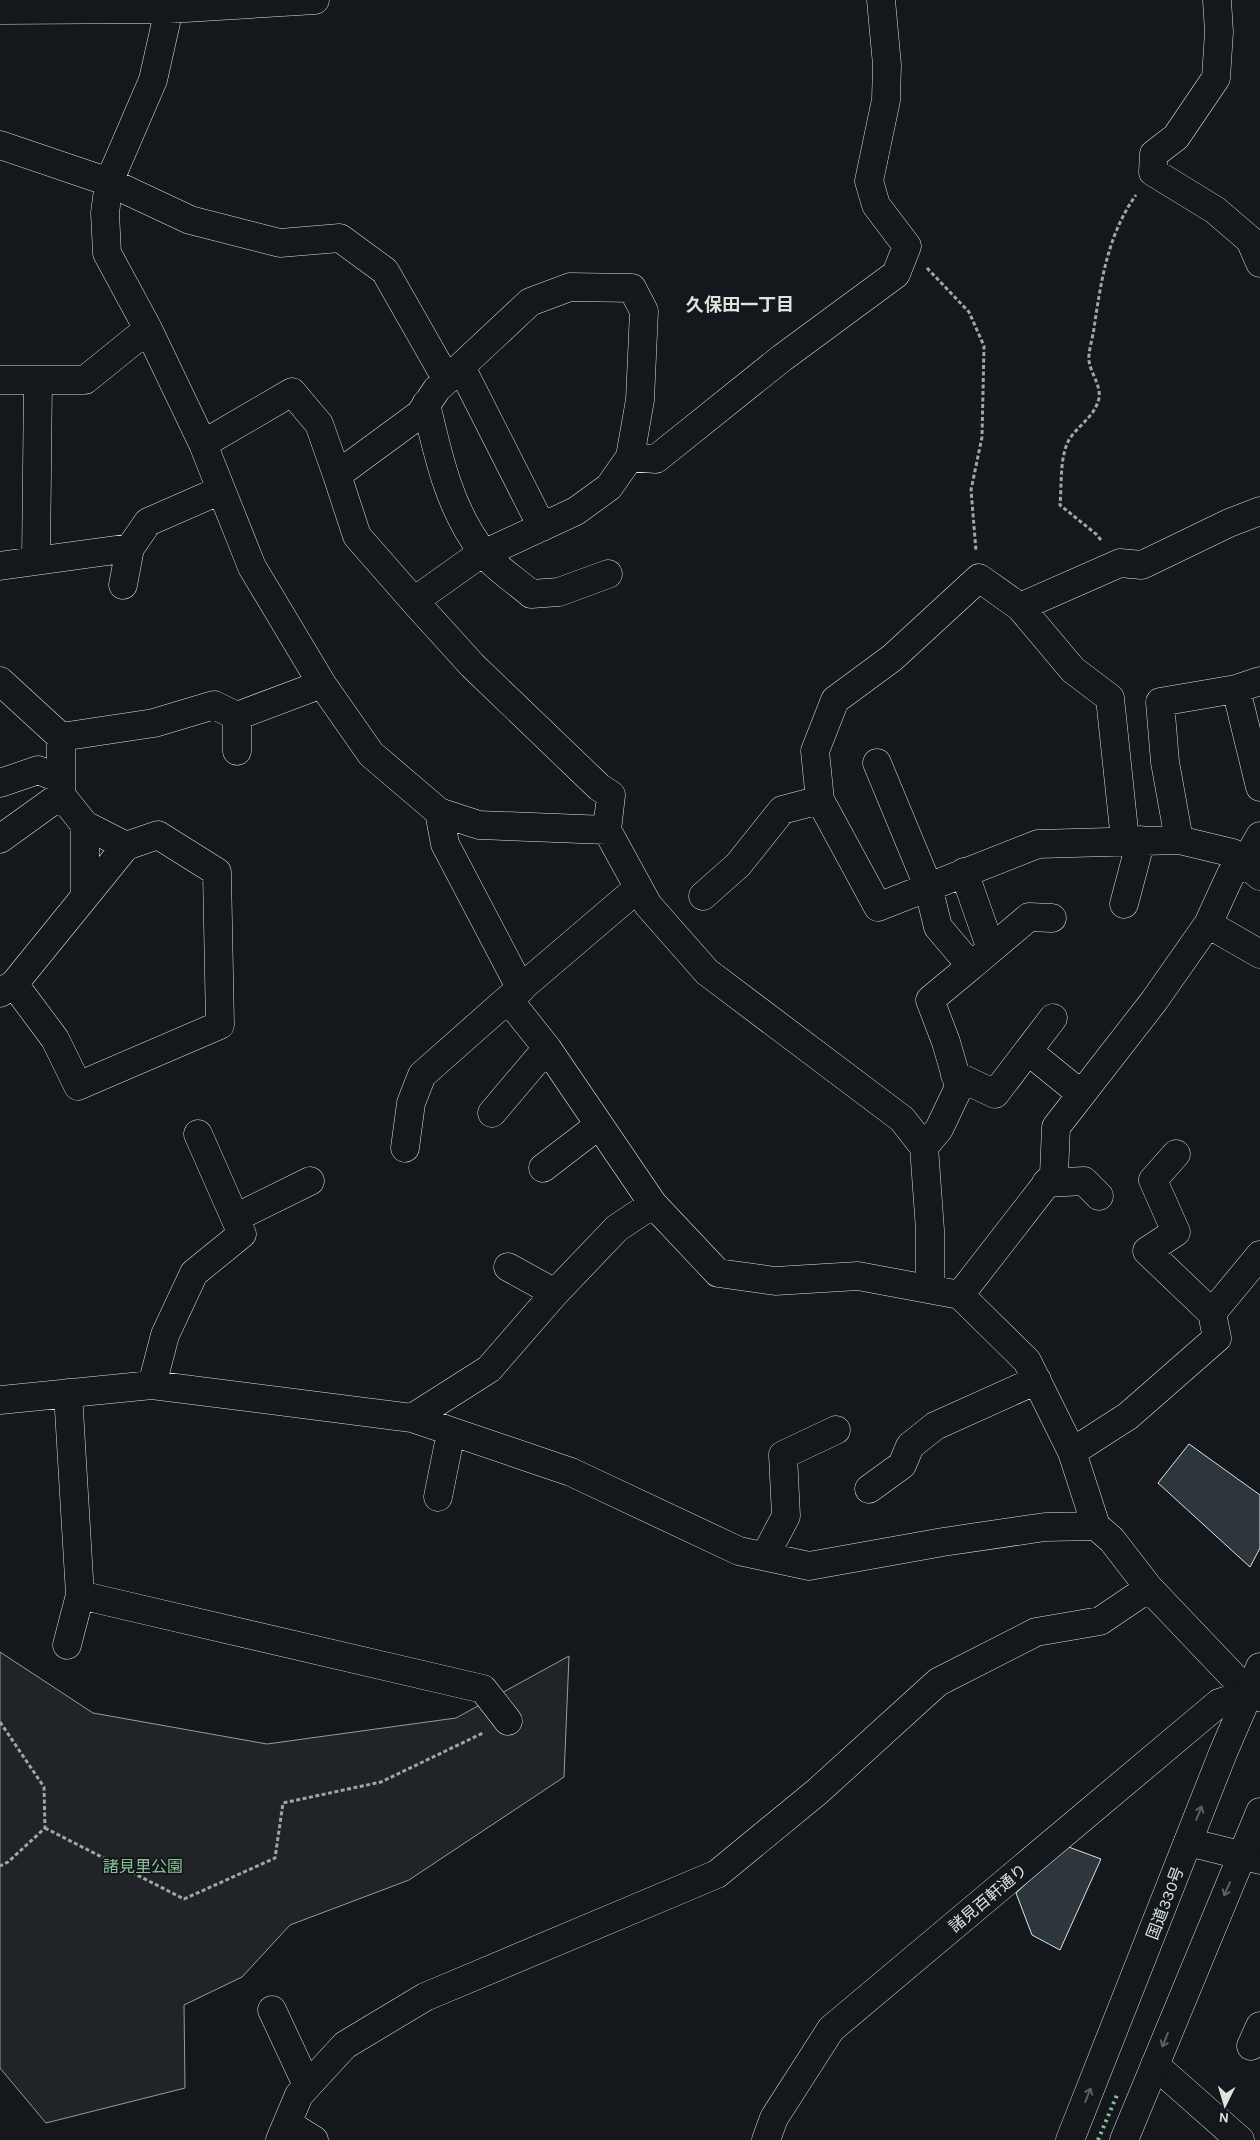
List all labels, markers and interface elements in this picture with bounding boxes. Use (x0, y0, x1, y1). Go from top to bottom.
district label: 久保田一丁目 (686, 294, 794, 316)
one-way arrow (1195, 1806, 1205, 1821)
park label: 諸見里公園 (103, 1857, 183, 1876)
street label: 諸見百軒通り (945, 1860, 1031, 1936)
street label: 国道330号 (1142, 1864, 1188, 1942)
one-way arrow (1221, 1881, 1231, 1896)
one-way arrow (1160, 2031, 1169, 2047)
north arrow (1200, 2080, 1250, 2130)
one-way arrow (1084, 2088, 1094, 2103)
text: N (1218, 2109, 1230, 2126)

